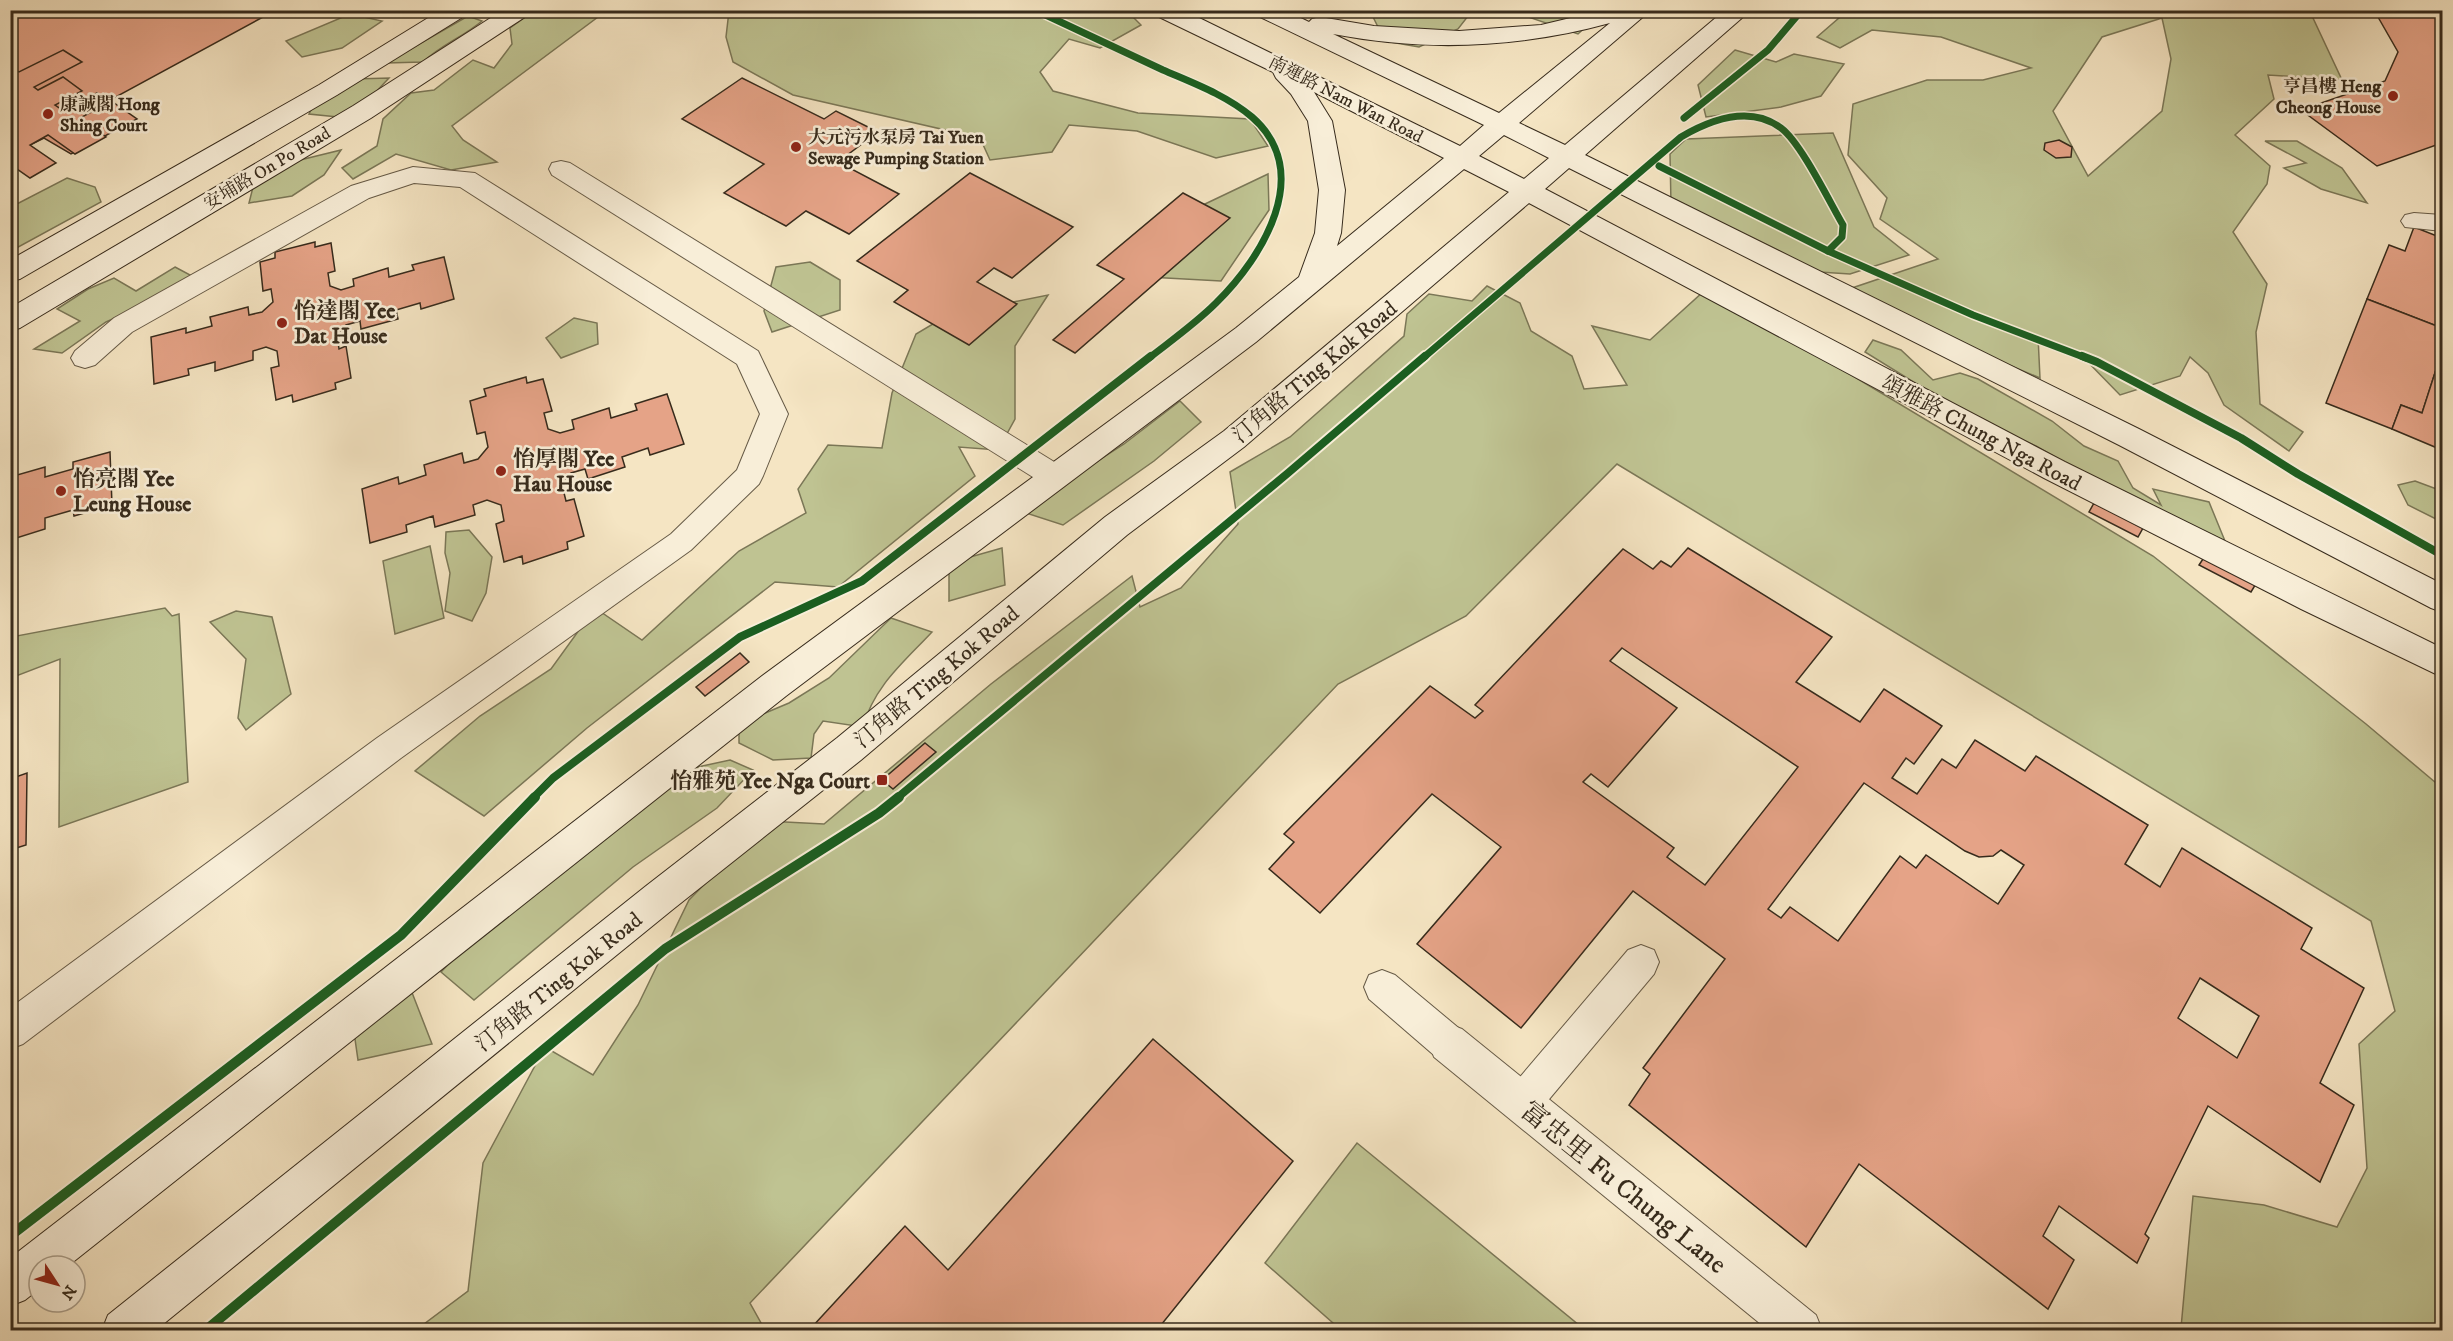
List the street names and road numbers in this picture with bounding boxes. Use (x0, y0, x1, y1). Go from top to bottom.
street label: 南運路 Nam Wan Road (1264, 51, 1427, 148)
street label: 安埔路 On Po Road (200, 122, 335, 215)
street label: 汀角路 Ting Kok Road (1227, 295, 1403, 449)
street label: 頌雅路 Chung Nga Road (1877, 369, 2086, 497)
street label: 汀角路 Ting Kok Road (849, 600, 1025, 754)
street label: 汀角路 Ting Kok Road (470, 907, 648, 1058)
street label: 富忠里 Fu Chung Lane (1513, 1094, 1733, 1281)

